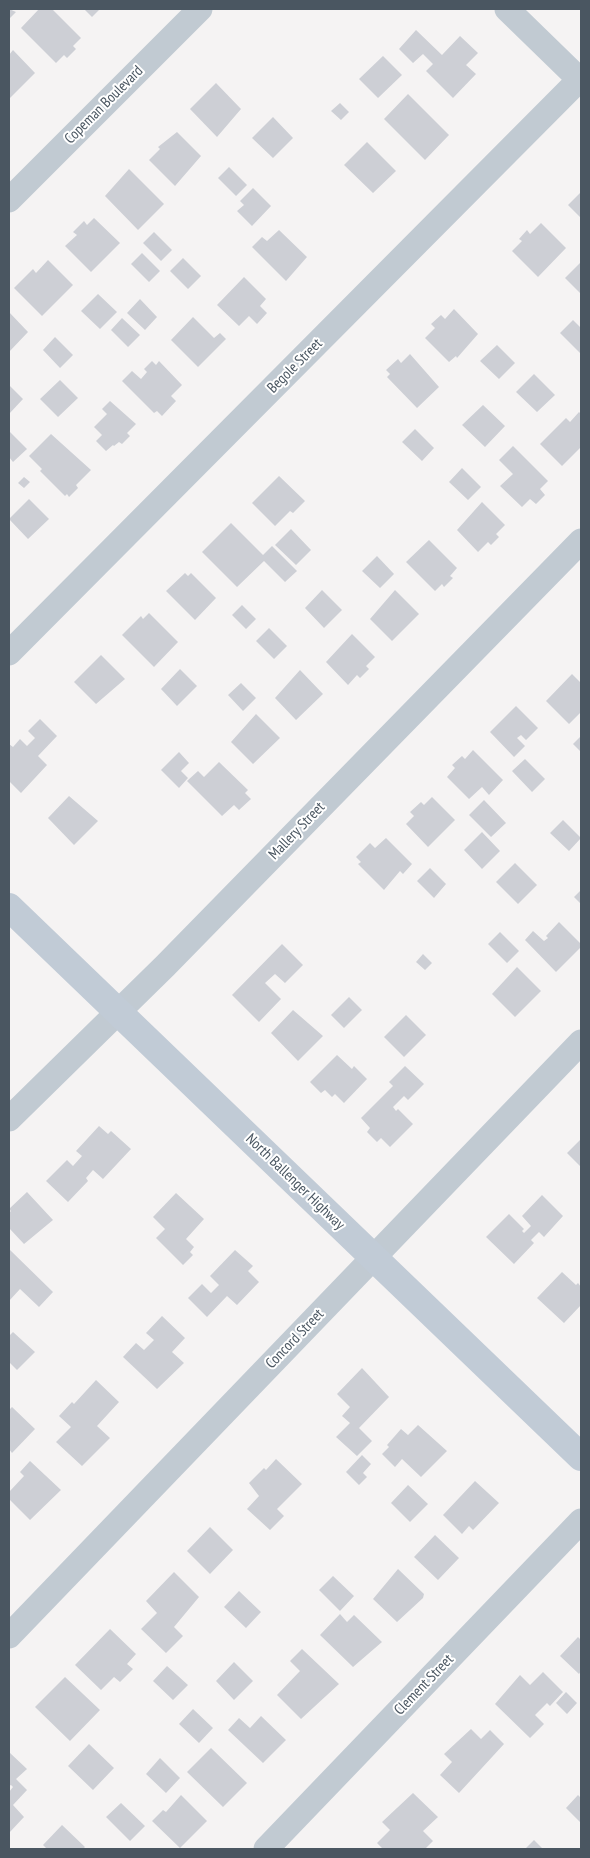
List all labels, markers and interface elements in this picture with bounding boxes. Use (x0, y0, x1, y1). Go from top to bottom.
street label: Copeman Boulevard (61, 62, 147, 148)
street label: Begole Street (264, 335, 326, 397)
street label: Mallery Street (265, 799, 329, 863)
street label: North Ballenger Highway (242, 1130, 348, 1234)
street label: Concord Street (262, 1305, 328, 1373)
street label: Clement Street (391, 1651, 457, 1719)

